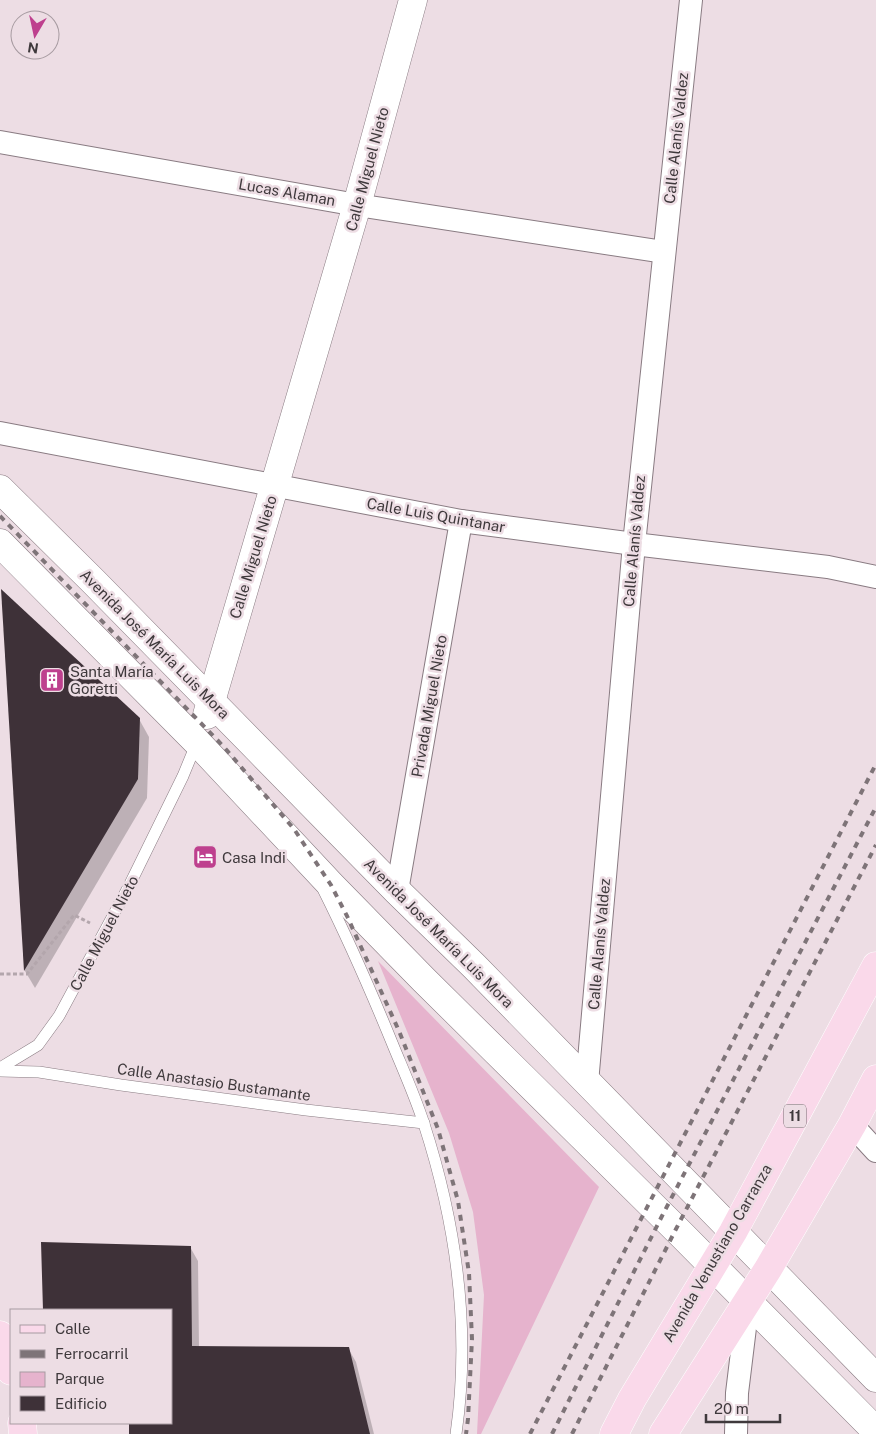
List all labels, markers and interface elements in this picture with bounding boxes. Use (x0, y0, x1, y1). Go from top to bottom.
north arrow (10, 10, 60, 60)
text: N (26, 39, 40, 57)
street label: Calle Alanís Valdez (661, 71, 691, 205)
street label: Calle Miguel Nieto (342, 105, 392, 233)
street label: Lucas Alaman (237, 175, 337, 209)
street label: Calle Alanís Valdez (620, 475, 648, 607)
street label: Calle Miguel Nieto (226, 493, 280, 621)
street label: Calle Luis Quintanar (365, 494, 507, 536)
street label: Avenida José María Luis Mora (77, 566, 233, 722)
street label: Privada Miguel Nieto (408, 633, 450, 779)
place label: Santa María Goretti (70, 663, 154, 697)
building icon: Santa María Goretti (39, 667, 65, 693)
hotel icon: Casa Indi (192, 844, 218, 870)
place label: Casa Indi (222, 849, 286, 866)
street label: Avenida José María Luis Mora (361, 855, 517, 1011)
street label: Calle Miguel Nieto (66, 873, 142, 993)
street label: Calle Alanís Valdez (585, 878, 613, 1010)
street label: Calle Anastasio Bustamante (116, 1060, 312, 1104)
road number: 11 (784, 1104, 806, 1128)
street label: Avenida Venustiano Carranza (659, 1161, 775, 1345)
legend (10, 1309, 172, 1424)
text: Calle (55, 1320, 91, 1337)
text: Ferrocarril (55, 1345, 129, 1362)
text: Parque (55, 1370, 105, 1387)
scale bar (706, 1392, 780, 1424)
text: Edificio (55, 1395, 107, 1412)
text: 20 m (714, 1400, 749, 1417)

